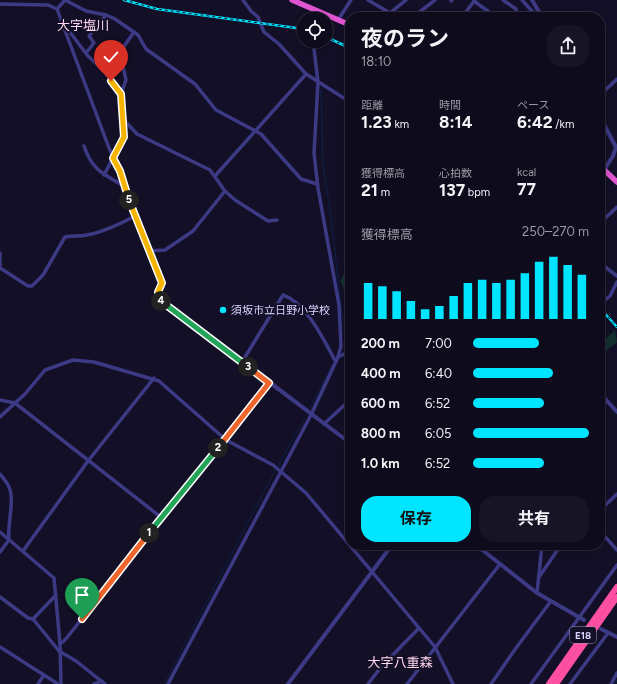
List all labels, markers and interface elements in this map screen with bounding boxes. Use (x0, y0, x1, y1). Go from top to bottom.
map controls (297, 12, 333, 48)
button: locate (297, 12, 333, 48)
district label: 大字塩川 (57, 18, 109, 33)
text: 夜のラン (361, 25, 449, 52)
button: share (547, 25, 589, 67)
pin (94, 40, 128, 81)
icon: check (100, 46, 122, 68)
text: 18:10 (361, 54, 391, 69)
text: 距離 (361, 99, 383, 112)
text: 時間 (439, 99, 461, 112)
text: ペース (517, 99, 549, 112)
text: 1.23 (361, 112, 392, 132)
text: 8:14 (439, 112, 472, 132)
text: 6:42 (517, 112, 553, 132)
text: km (392, 118, 409, 131)
text: /km (553, 118, 574, 131)
text: kcal (517, 166, 536, 179)
text: 獲得標高 (361, 167, 405, 180)
text: 心拍数 (439, 167, 472, 180)
text: 77 (517, 179, 536, 199)
text: 21 (361, 180, 378, 200)
text: 137 (439, 180, 465, 200)
text: m (378, 186, 390, 199)
text: bpm (465, 186, 490, 199)
pin: 5 (119, 190, 139, 210)
text: 5 (126, 193, 132, 206)
text: 250–270 m (522, 224, 589, 239)
text: 獲得標高 (361, 227, 413, 242)
pin: 4 (151, 291, 171, 311)
text: 4 (158, 294, 164, 307)
place label: 須坂市立日野小学校 (231, 304, 330, 317)
marker: 須坂市立日野小学校 (218, 305, 228, 315)
text: 200 m (361, 336, 400, 351)
text: 7:00 (425, 336, 452, 351)
pin: 3 (238, 357, 258, 377)
text: 3 (245, 360, 251, 373)
text: 400 m (361, 366, 401, 381)
text: 6:40 (425, 366, 452, 381)
text: 600 m (361, 396, 400, 411)
text: 6:52 (425, 396, 450, 411)
text: 800 m (361, 426, 400, 441)
text: 6:05 (425, 426, 451, 441)
pin: 2 (208, 438, 228, 458)
text: 2 (215, 441, 221, 454)
text: 1.0 km (361, 456, 400, 471)
text: 6:52 (425, 456, 450, 471)
button: 保存 (361, 496, 471, 542)
button: 共有 (479, 496, 589, 542)
pin: 1 (139, 523, 159, 543)
text: 1 (147, 526, 151, 539)
pin (65, 578, 99, 619)
icon: arrive (71, 584, 93, 606)
road number: E18 (570, 627, 596, 643)
district label: 大字八重森 (367, 655, 433, 670)

